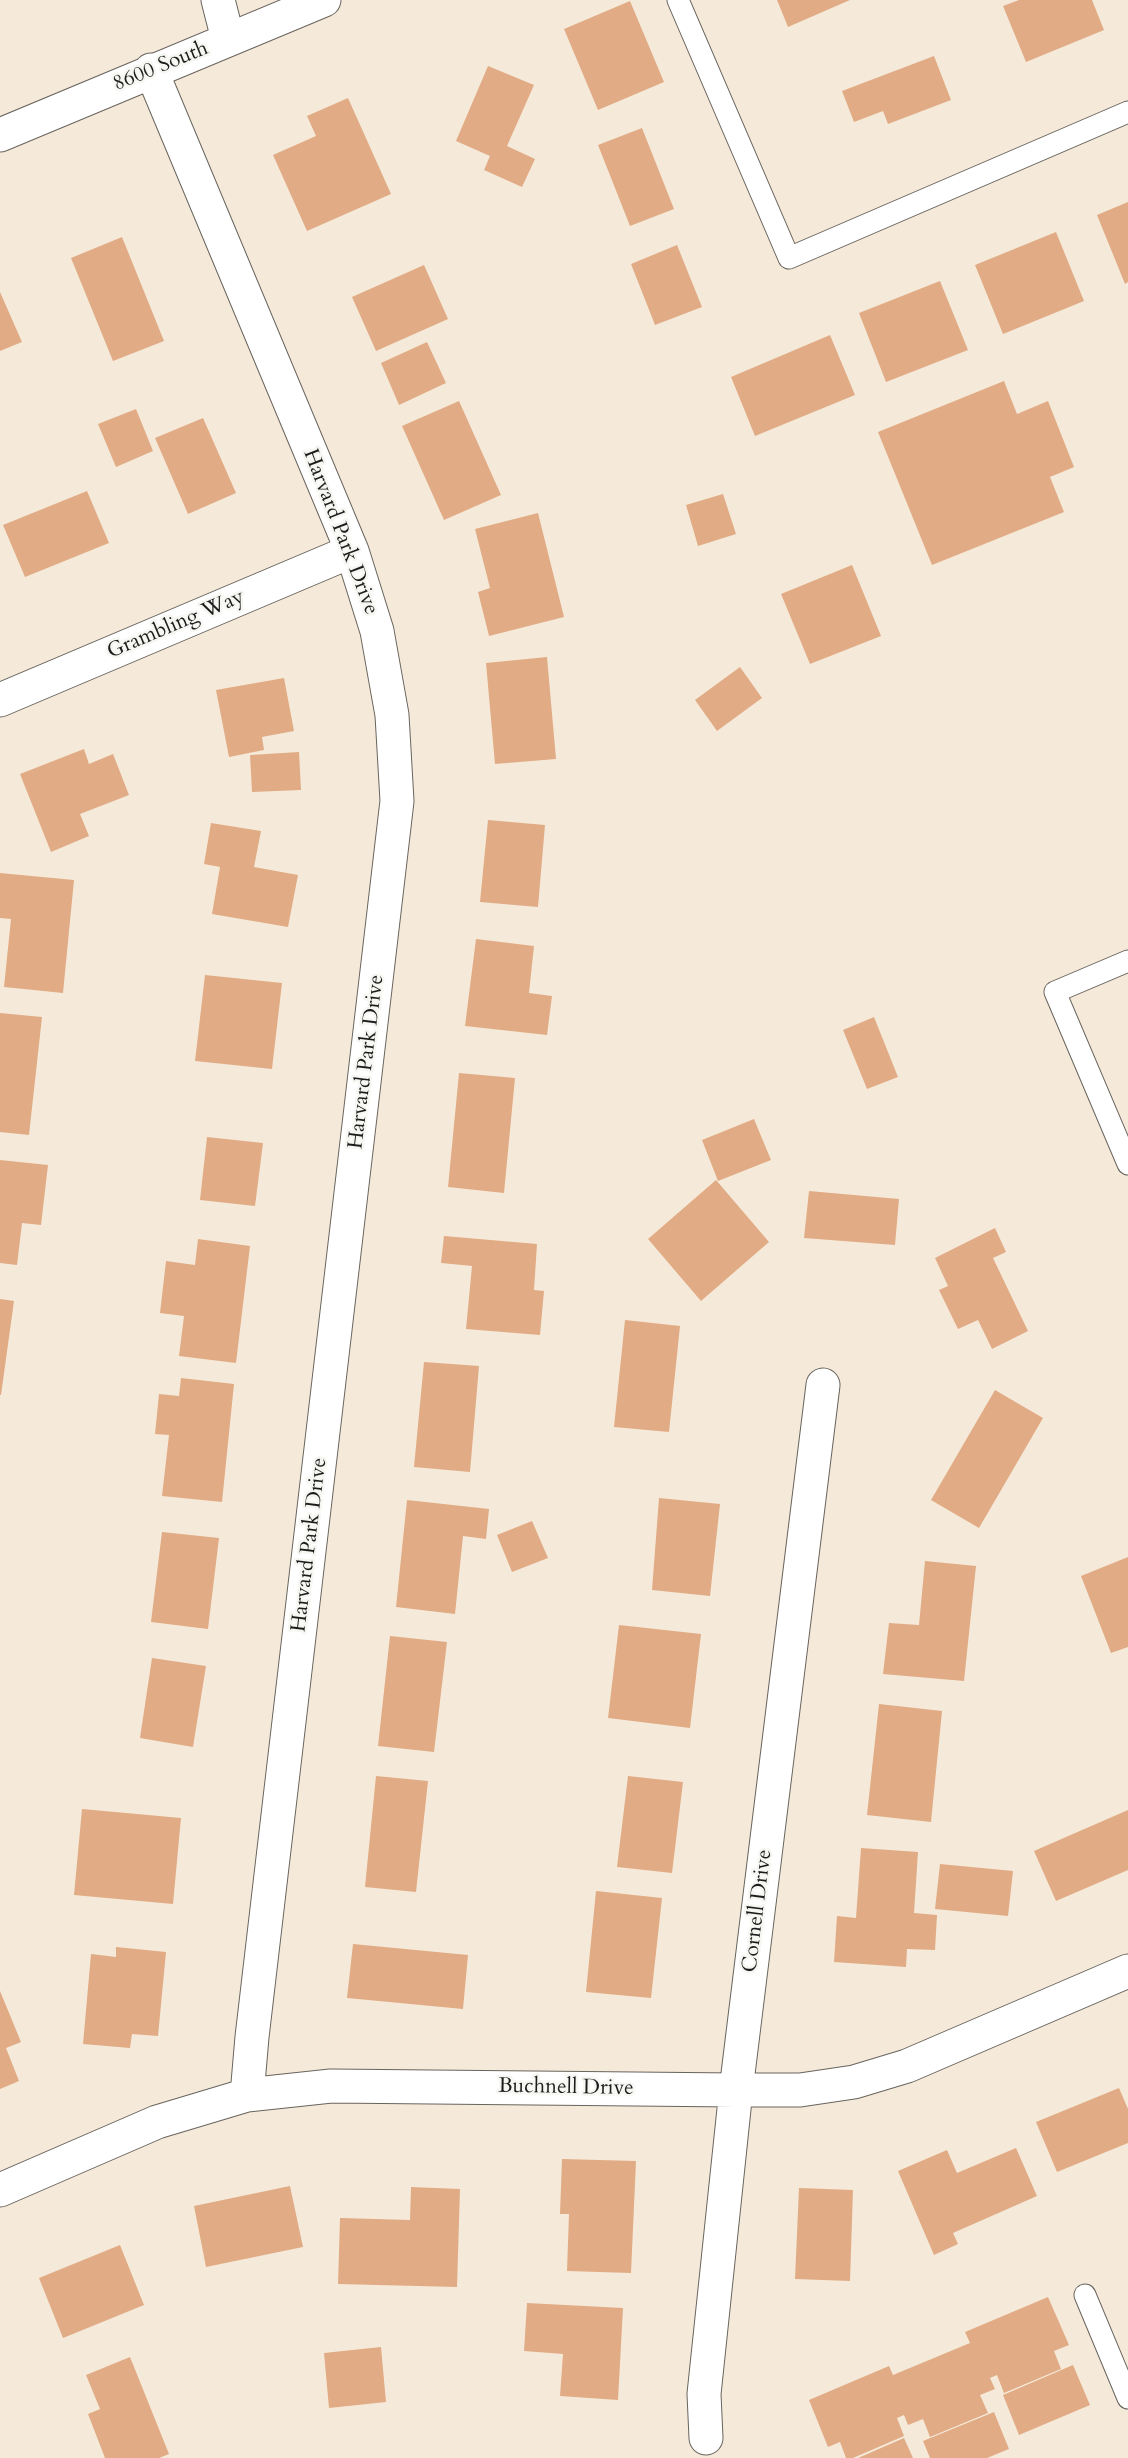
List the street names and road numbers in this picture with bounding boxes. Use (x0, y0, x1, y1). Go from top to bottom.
street label: 8600 South (110, 37, 212, 97)
street label: Harvard Park Drive (297, 446, 383, 618)
street label: Grambling Way (104, 585, 248, 665)
street label: Harvard Park Drive (344, 973, 390, 1151)
street label: Harvard Park Drive (287, 1456, 333, 1634)
street label: Cornell Drive (738, 1848, 778, 1974)
street label: Buchnell Drive (498, 2074, 634, 2102)

